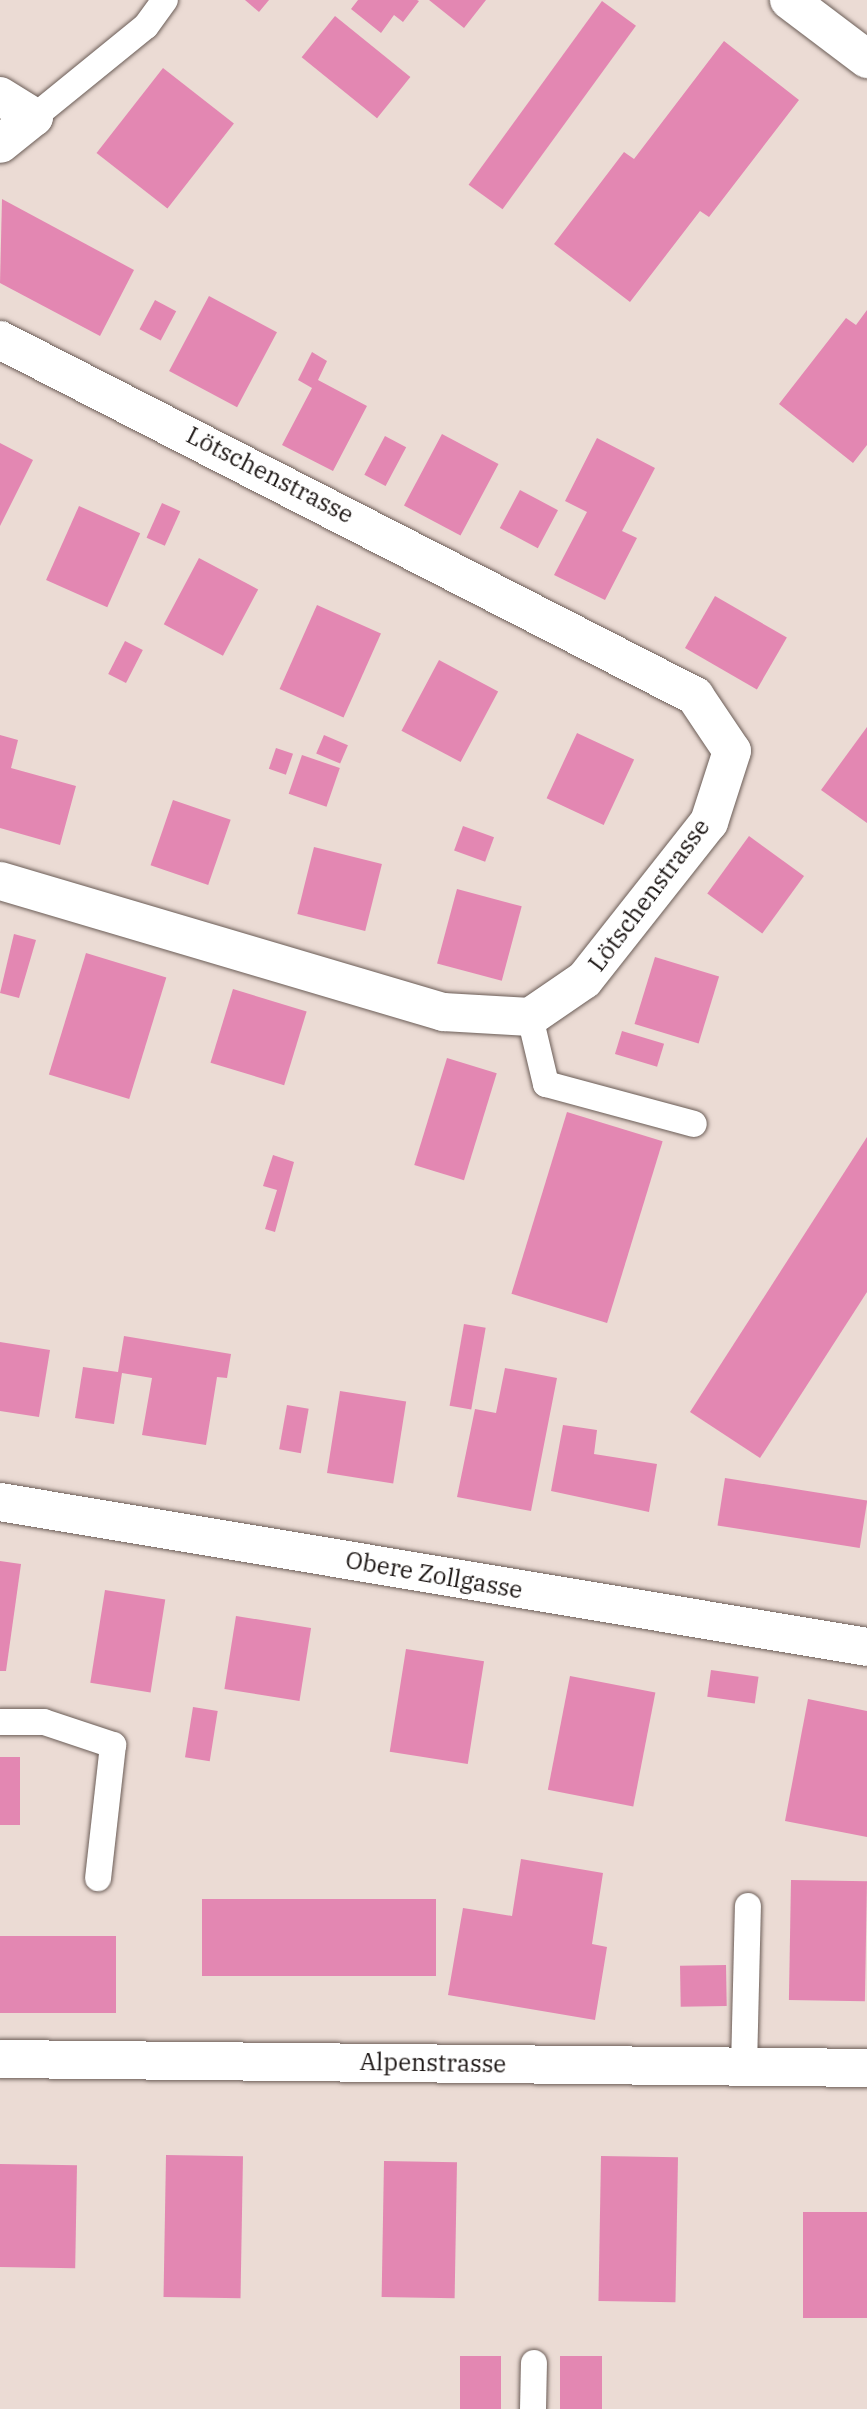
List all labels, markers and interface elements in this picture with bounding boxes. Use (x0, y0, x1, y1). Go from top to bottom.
street label: Lötschenstrasse (182, 421, 358, 529)
street label: Lötschenstrasse (582, 813, 716, 977)
street label: Obere Zollgasse (343, 1545, 525, 1605)
street label: Alpenstrasse (360, 2047, 506, 2079)

